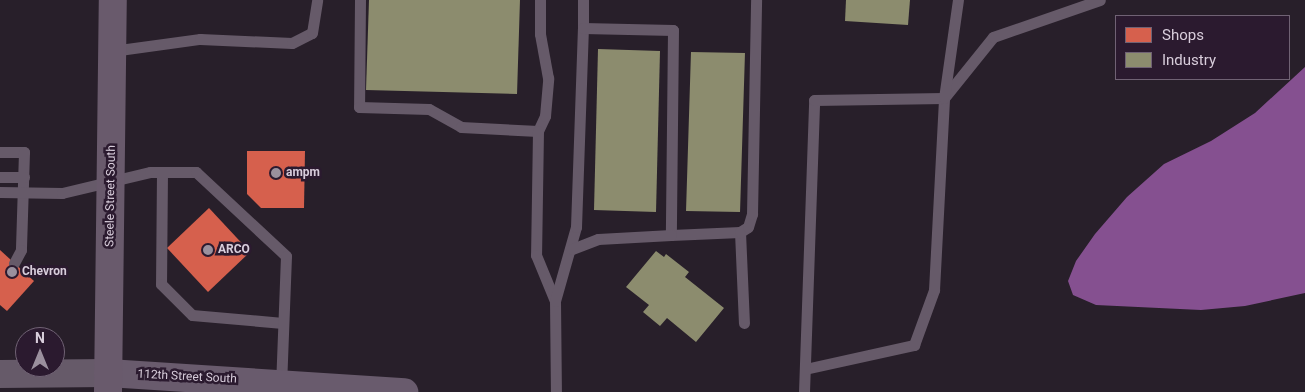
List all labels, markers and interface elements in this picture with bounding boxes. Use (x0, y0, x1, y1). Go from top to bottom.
legend (1115, 15, 1290, 80)
text: Shops (1162, 26, 1204, 44)
text: Industry (1162, 51, 1216, 69)
street label: Steele Street South (103, 145, 119, 247)
place label: ampm (286, 166, 320, 180)
marker: ampm (270, 167, 282, 179)
place label: ARCO (218, 243, 250, 257)
marker: ARCO (202, 244, 214, 256)
place label: Chevron (22, 265, 67, 279)
marker: Chevron (6, 266, 18, 278)
north arrow (15, 327, 65, 377)
text: N (35, 330, 45, 346)
street label: 112th Street South (137, 367, 237, 387)

